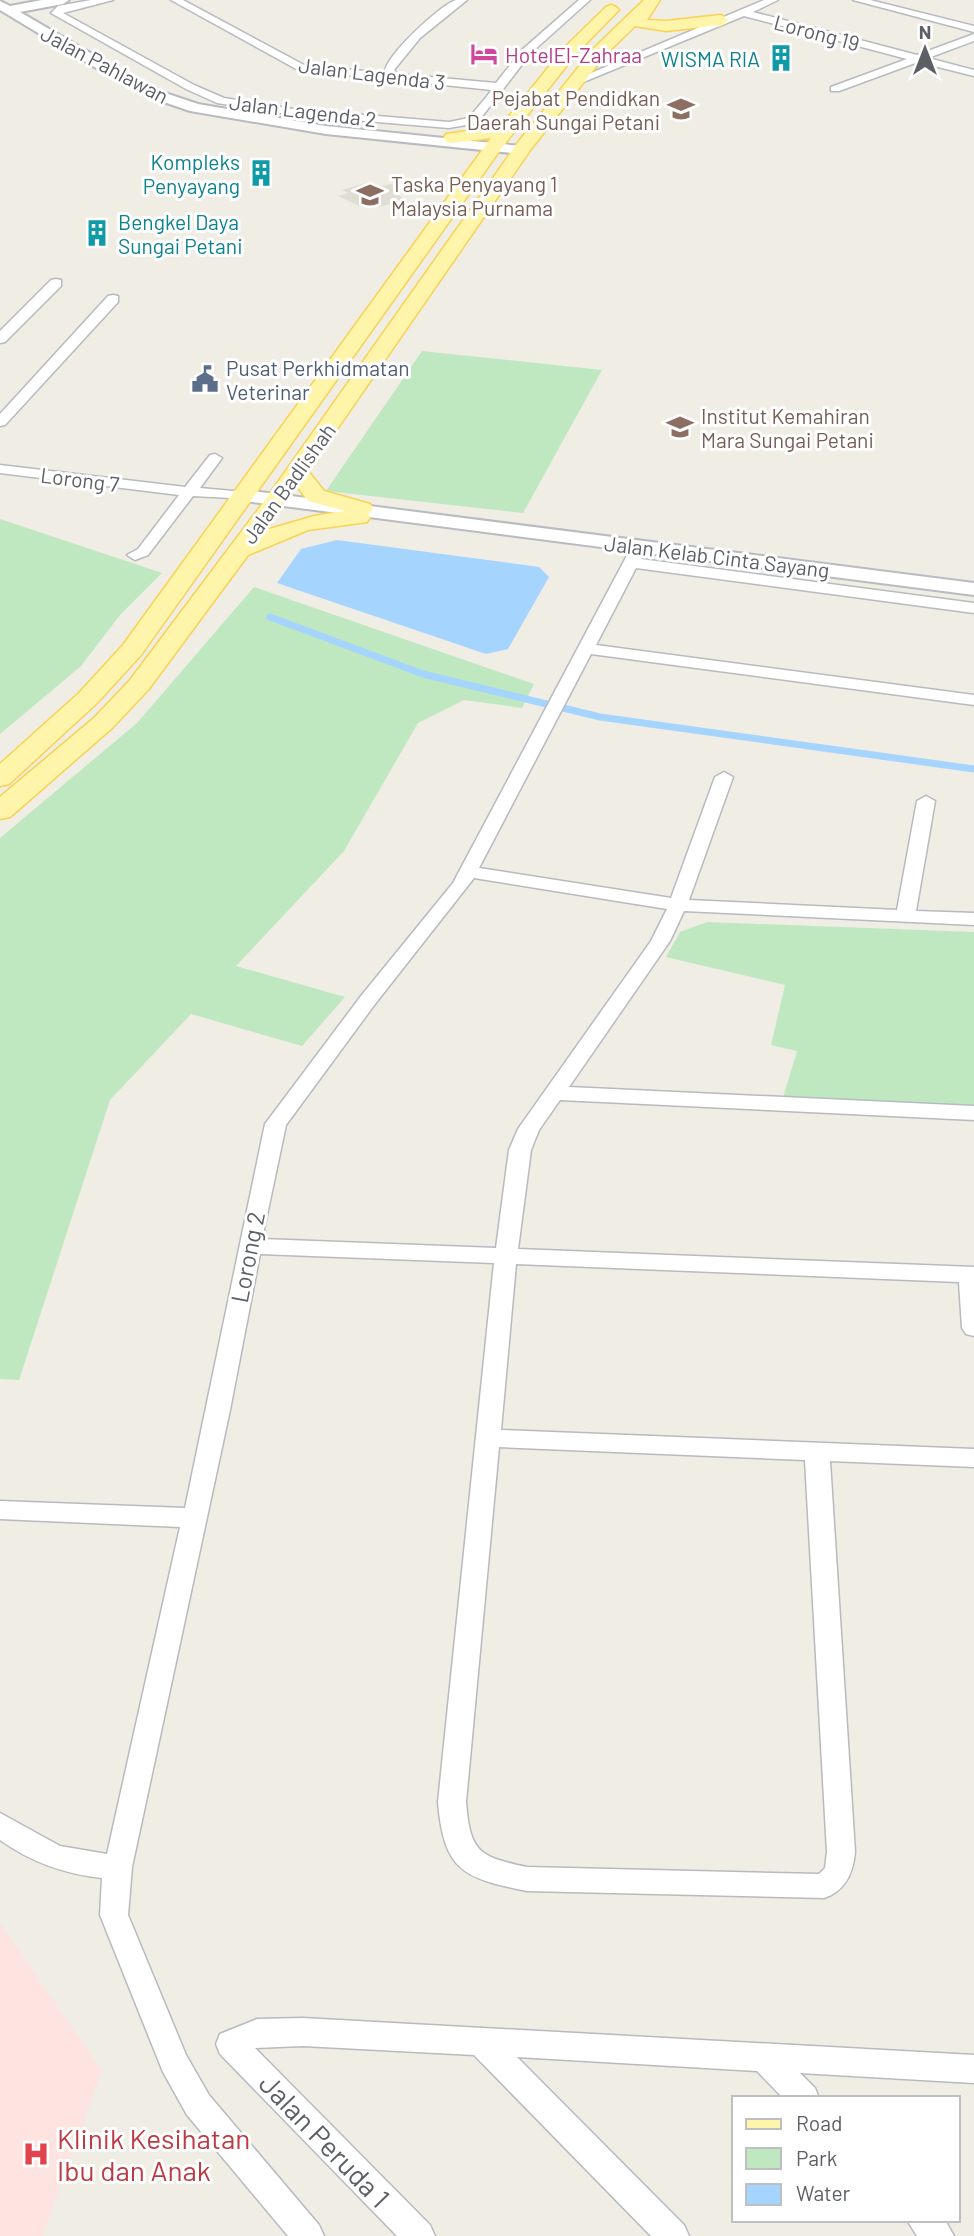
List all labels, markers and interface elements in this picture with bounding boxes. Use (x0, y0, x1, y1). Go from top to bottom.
street label: Lorong 19 (772, 9, 862, 55)
north arrow (890, 14, 960, 84)
street label: Jalan Pahlawan (37, 20, 173, 108)
text: N (919, 20, 931, 43)
hotel icon: HotelEl-Zahraa (469, 39, 499, 69)
place label: HotelEl-Zahraa (505, 42, 642, 67)
building icon: WISMA RIA (766, 43, 796, 73)
place label: WISMA RIA (661, 46, 760, 71)
street label: Jalan Lagenda 3 (297, 52, 447, 94)
place label: Pejabat Pendidkan Daerah Sungai Petani (467, 85, 660, 134)
street label: Jalan Lagenda 2 (228, 89, 378, 131)
school or university icon: Pejabat Pendidkan Daerah Sungai Petani (666, 94, 696, 124)
place label: Kompleks Penyayang (143, 149, 240, 198)
building icon: Kompleks Penyayang (246, 158, 276, 188)
place label: Taska Penyayang 1 Malaysia Purnama (391, 171, 557, 220)
school or university icon: Taska Penyayang 1 Malaysia Purnama (355, 180, 385, 210)
place label: Bengkel Daya Sungai Petani (118, 209, 243, 258)
building icon: Bengkel Daya Sungai Petani (82, 218, 112, 248)
place label: Pusat Perkhidmatan Veterinar (226, 355, 410, 404)
public building icon: Pusat Perkhidmatan Veterinar (190, 364, 220, 394)
place label: Institut Kemahiran Mara Sungai Petani (701, 403, 874, 452)
school or university icon: Institut Kemahiran Mara Sungai Petani (665, 412, 695, 442)
street label: Jalan Badlishah (236, 418, 340, 548)
street label: Lorong 7 (39, 462, 121, 496)
street label: Jalan Kelab Cinta Sayang (603, 530, 831, 582)
street label: Lorong 2 (224, 1209, 270, 1305)
street label: Jalan Peruda 1 (253, 2066, 397, 2214)
legend (732, 2096, 960, 2222)
text: Road (796, 2110, 842, 2135)
place label: Klinik Kesihatan Ibu dan Anak (57, 2121, 250, 2187)
hospital icon: Klinik Kesihatan Ibu dan Anak (21, 2139, 51, 2169)
text: Park (796, 2145, 837, 2170)
text: Water (796, 2180, 851, 2205)

